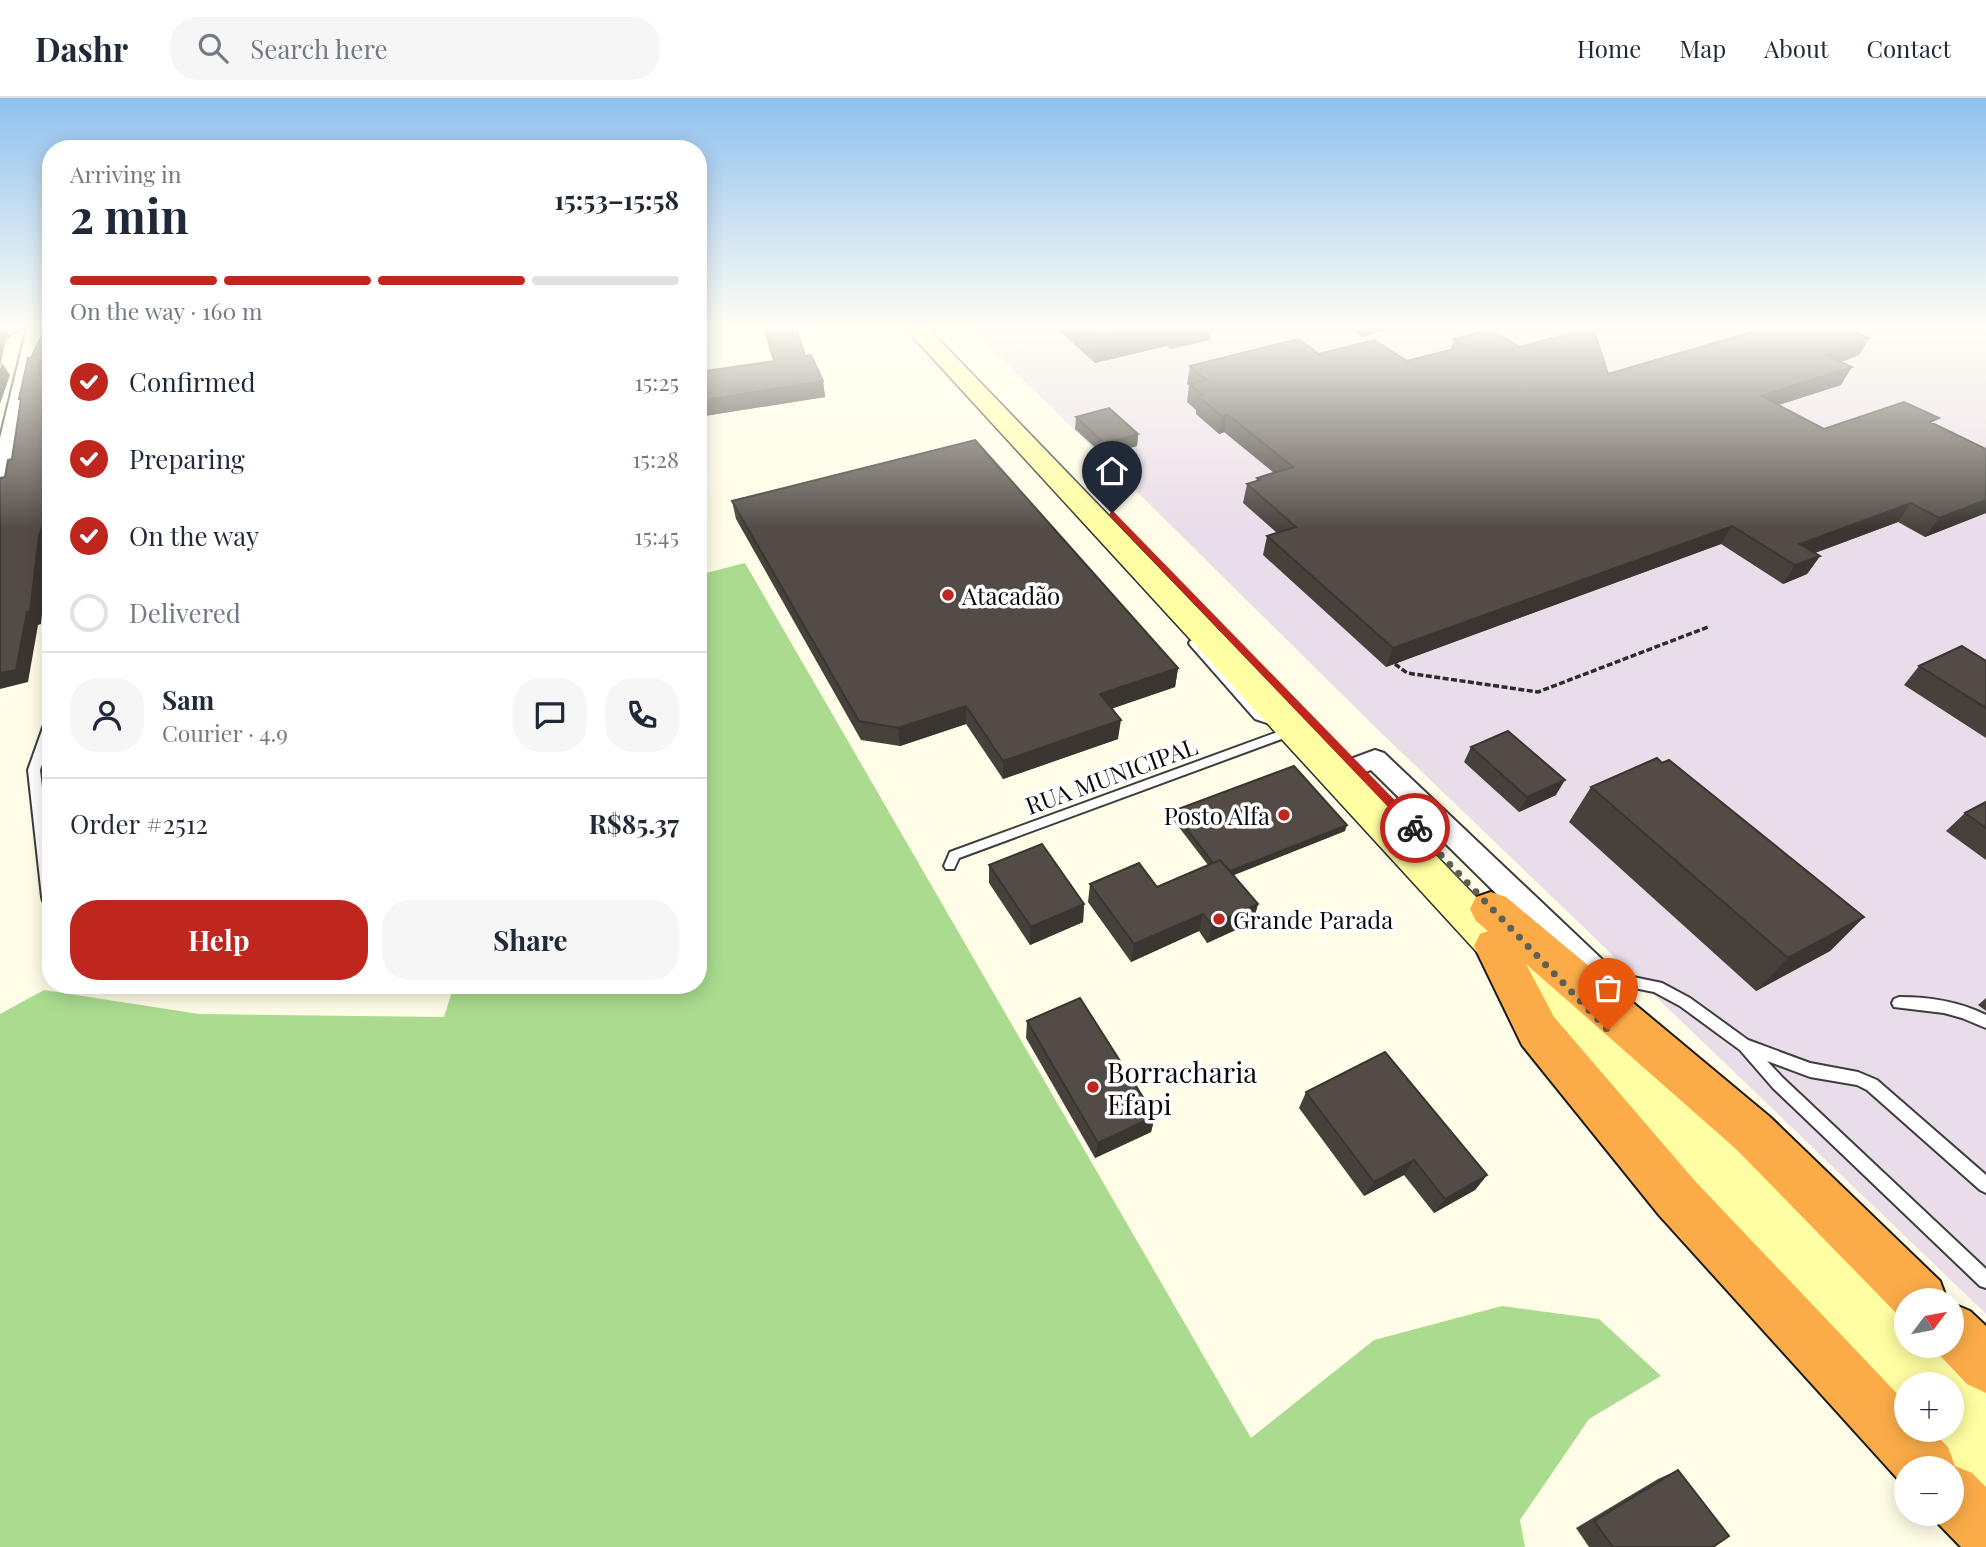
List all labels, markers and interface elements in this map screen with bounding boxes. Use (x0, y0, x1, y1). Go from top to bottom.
search box (170, 17, 660, 80)
text: Dashr (35, 26, 128, 70)
icon: search (194, 29, 232, 67)
text: Search here (250, 31, 388, 66)
text: Home (1577, 32, 1641, 64)
text: Map (1679, 32, 1726, 64)
text: About (1764, 32, 1828, 64)
text: Contact (1866, 32, 1951, 64)
text: Arriving in (70, 158, 182, 189)
text: 15:53–15:58 (554, 182, 679, 217)
text: 2 min (70, 184, 189, 246)
text: On the way · 160 m (70, 295, 262, 326)
icon: check (70, 363, 108, 401)
text: Confirmed (129, 364, 256, 399)
text: 15:25 (635, 366, 679, 397)
icon: check (70, 440, 108, 478)
text: Preparing (129, 441, 245, 476)
pin (1082, 441, 1142, 513)
text: 15:28 (632, 443, 679, 474)
icon: home (1093, 452, 1131, 490)
icon: check (70, 517, 108, 555)
text: On the way (129, 518, 259, 553)
text: 15:45 (634, 520, 679, 551)
place label: Atacadão (961, 579, 1060, 611)
marker: Atacadão (940, 587, 956, 603)
text: Delivered (129, 595, 241, 630)
button: person (70, 678, 144, 752)
button: chat (513, 678, 587, 752)
button: phone (605, 678, 679, 752)
text: Sam (162, 682, 214, 717)
text: Courier · 4.9 (162, 717, 288, 748)
street label: RUA MUNICIPAL (1021, 729, 1201, 821)
courier (1380, 793, 1450, 863)
place label: Posto Alfa (1164, 799, 1270, 831)
text: Order #2512 (70, 806, 208, 841)
text: R$85.37 (589, 806, 679, 841)
marker: Posto Alfa (1276, 807, 1292, 823)
icon: bike (1396, 809, 1434, 847)
button: Help (70, 900, 368, 980)
button: Share (382, 900, 679, 980)
place label: Grande Parada (1233, 903, 1393, 935)
marker: Grande Parada (1211, 911, 1227, 927)
pin (1578, 958, 1638, 1030)
icon: bag (1589, 969, 1627, 1007)
place label: Borracharia Efapi (1107, 1053, 1257, 1122)
marker: Borracharia Efapi (1085, 1079, 1101, 1095)
north arrow (1894, 1288, 1964, 1358)
map controls (1894, 1288, 1964, 1526)
button: + (1894, 1372, 1964, 1442)
button: − (1894, 1456, 1964, 1526)

